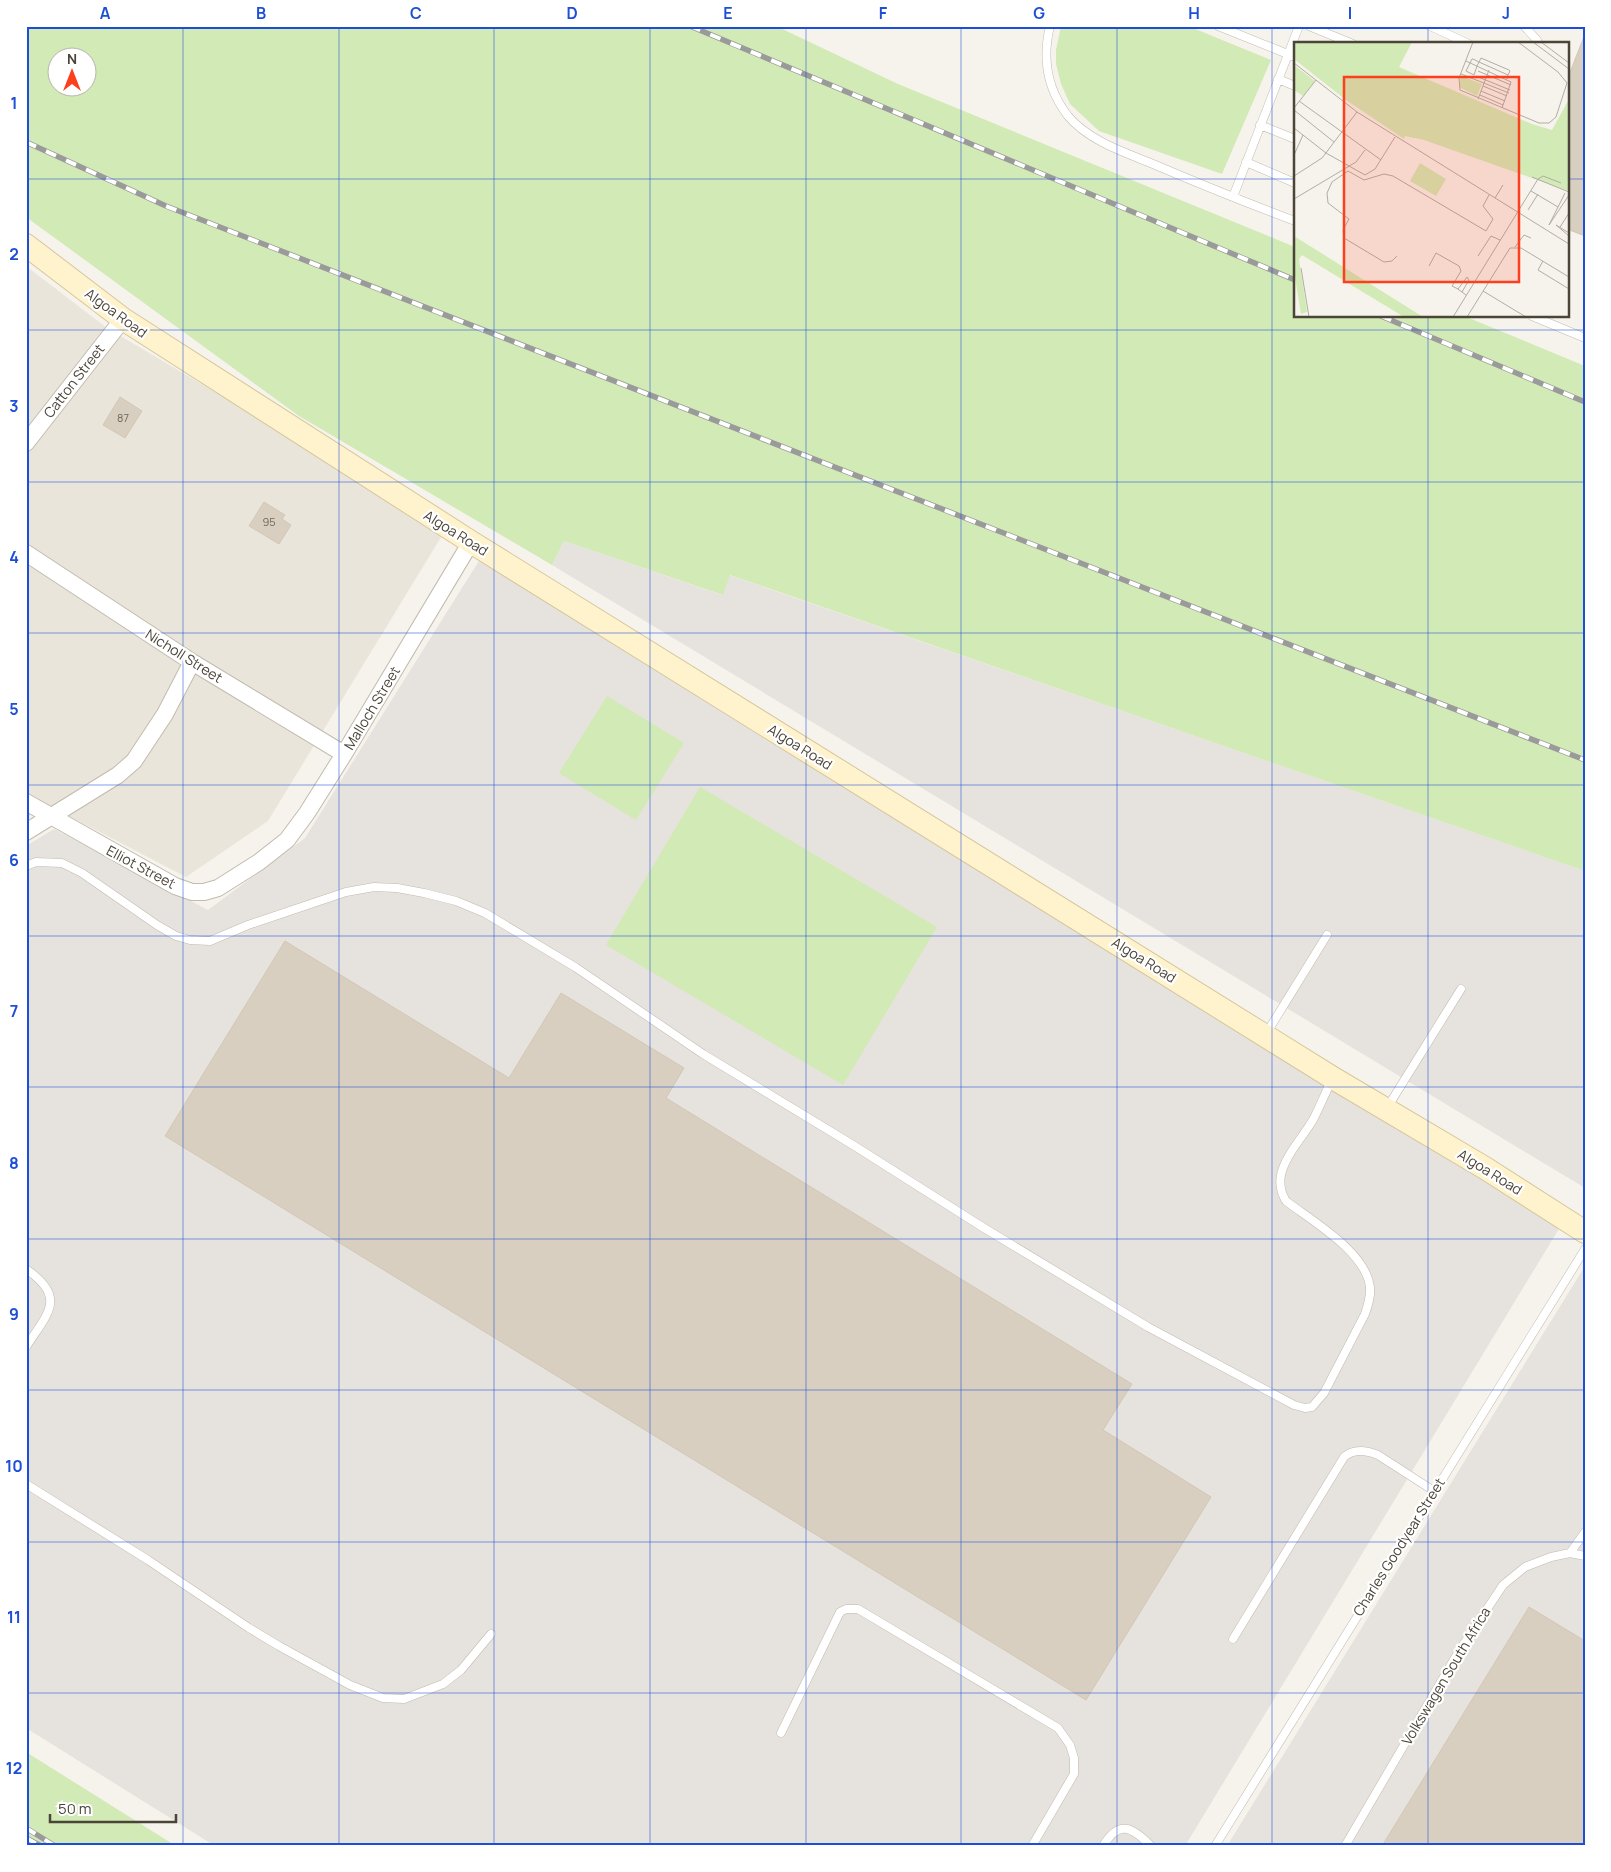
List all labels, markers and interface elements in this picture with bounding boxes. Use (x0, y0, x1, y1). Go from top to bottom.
text: A (100, 2, 111, 24)
text: B (256, 2, 266, 24)
text: C (410, 2, 422, 24)
text: D (566, 2, 578, 24)
text: E (723, 2, 733, 24)
text: F (879, 2, 888, 24)
text: G (1033, 2, 1045, 24)
text: H (1188, 2, 1200, 24)
text: I (1348, 2, 1352, 24)
text: J (1502, 2, 1510, 24)
inset map (1294, 42, 1568, 318)
north arrow (48, 48, 98, 98)
text: N (67, 49, 77, 68)
text: 1 (10, 92, 18, 114)
text: 2 (9, 243, 19, 265)
street label: Algoa Road (81, 284, 151, 342)
street label: Catton Street (39, 340, 109, 421)
text: 3 (9, 395, 19, 417)
house number: 87 (117, 410, 129, 425)
street label: Algoa Road (421, 505, 492, 560)
house number: 95 (262, 514, 276, 529)
text: 4 (9, 546, 19, 568)
street label: Nicholl Street (142, 624, 227, 687)
street label: Malloch Street (339, 662, 404, 753)
text: 5 (9, 698, 19, 720)
street label: Algoa Road (765, 719, 836, 774)
street label: Elliot Street (103, 840, 179, 893)
text: 6 (9, 849, 19, 871)
street label: Algoa Road (1109, 932, 1180, 987)
text: 7 (10, 1000, 18, 1022)
street label: Algoa Road (1455, 1144, 1526, 1199)
text: 8 (9, 1152, 19, 1174)
text: 9 (9, 1303, 19, 1325)
text: 10 (5, 1455, 23, 1477)
street label: Charles Goodyear Street (1348, 1474, 1449, 1619)
street label: Volkswagen South Africa (1397, 1603, 1494, 1748)
text: 11 (7, 1606, 21, 1628)
text: 12 (6, 1757, 22, 1779)
scale bar (50, 1792, 176, 1824)
text: 50 m (58, 1798, 92, 1819)

